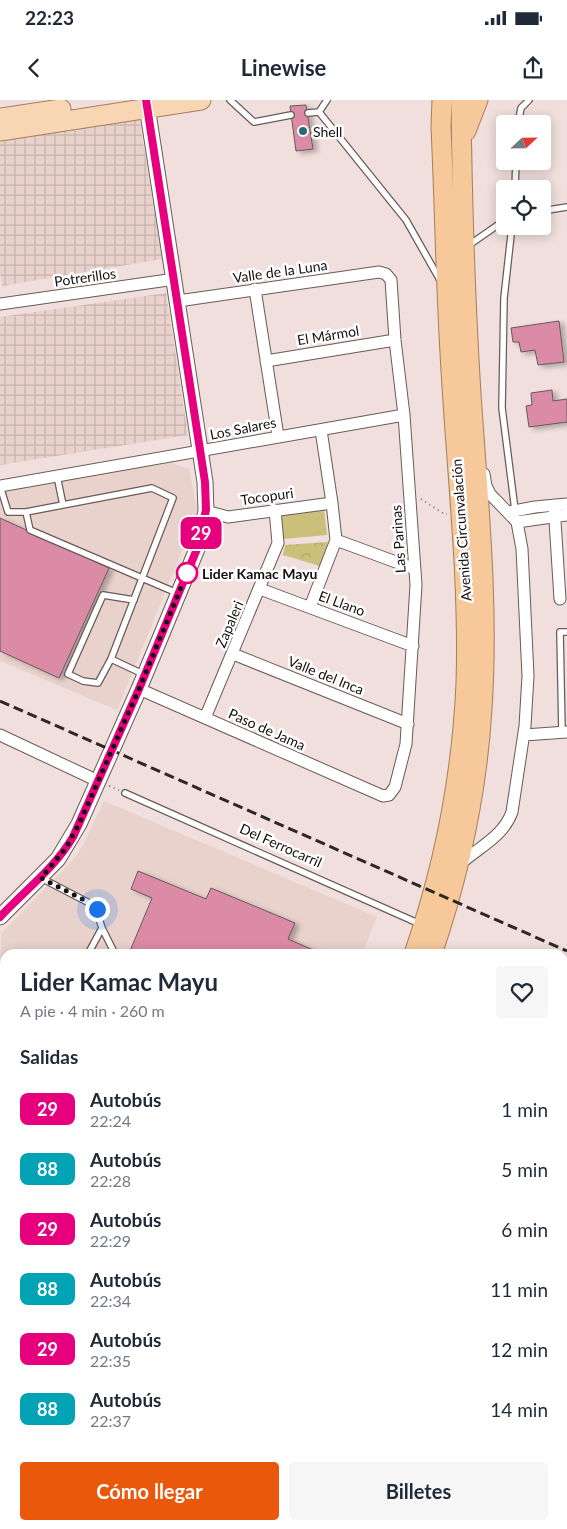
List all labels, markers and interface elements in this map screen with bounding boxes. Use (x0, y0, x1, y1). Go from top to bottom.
text: 22:23 (25, 6, 74, 29)
icon: back (20, 54, 48, 82)
text: Linewise (241, 54, 326, 81)
icon: share (519, 54, 547, 82)
north arrow (496, 115, 551, 170)
map controls (496, 115, 551, 235)
place label: Shell (313, 123, 342, 140)
marker: Shell (297, 125, 309, 137)
button: locate (496, 180, 551, 235)
street label: Valle de la Luna (232, 256, 328, 286)
street label: Potrerillos (53, 264, 117, 290)
street label: El Mármol (296, 322, 360, 348)
street label: Los Salares (208, 413, 278, 443)
street label: Avenida Circunvalación (448, 458, 474, 602)
street label: Tocopuri (240, 484, 294, 508)
street label: Las Parinas (387, 504, 409, 574)
line badge: 29 (178, 517, 224, 549)
text: 29 (191, 522, 211, 544)
marker: Lider Kamac Mayu (176, 562, 198, 584)
place label: Lider Kamac Mayu (202, 565, 318, 582)
street label: El Llano (316, 587, 368, 619)
street label: Zapaleri (212, 598, 246, 650)
street label: Valle del Inca (286, 652, 366, 698)
street label: Paso de Jama (226, 705, 308, 753)
street label: Del Ferrocarril (237, 819, 325, 871)
your location (85, 897, 110, 922)
button: heart (496, 966, 548, 1018)
text: Lider Kamac Mayu (20, 967, 218, 996)
text: A pie · 4 min · 260 m (20, 1001, 165, 1020)
text: Salidas (20, 1045, 78, 1068)
text: Autobús (90, 1088, 161, 1111)
text: 29 (37, 1098, 58, 1120)
text: 1 min (501, 1098, 548, 1121)
text: 22:24 (90, 1111, 131, 1130)
text: Autobús (90, 1148, 161, 1171)
text: 88 (37, 1158, 58, 1180)
text: 5 min (501, 1158, 548, 1181)
text: 22:28 (90, 1171, 131, 1190)
text: Autobús (90, 1208, 161, 1231)
text: 29 (37, 1218, 58, 1240)
text: 6 min (501, 1218, 548, 1241)
text: 22:29 (90, 1231, 131, 1250)
text: Autobús (90, 1268, 161, 1291)
text: 88 (37, 1278, 58, 1300)
text: 11 min (490, 1278, 548, 1301)
text: 22:34 (90, 1291, 131, 1310)
text: Autobús (90, 1328, 161, 1351)
text: 29 (37, 1338, 58, 1360)
text: 12 min (490, 1338, 548, 1361)
text: 22:35 (90, 1351, 131, 1370)
text: Autobús (90, 1388, 161, 1411)
text: 88 (37, 1398, 58, 1420)
text: 14 min (490, 1398, 548, 1421)
text: 22:37 (90, 1411, 131, 1430)
button: Cómo llegar (20, 1462, 279, 1520)
button: Billetes (289, 1462, 548, 1520)

